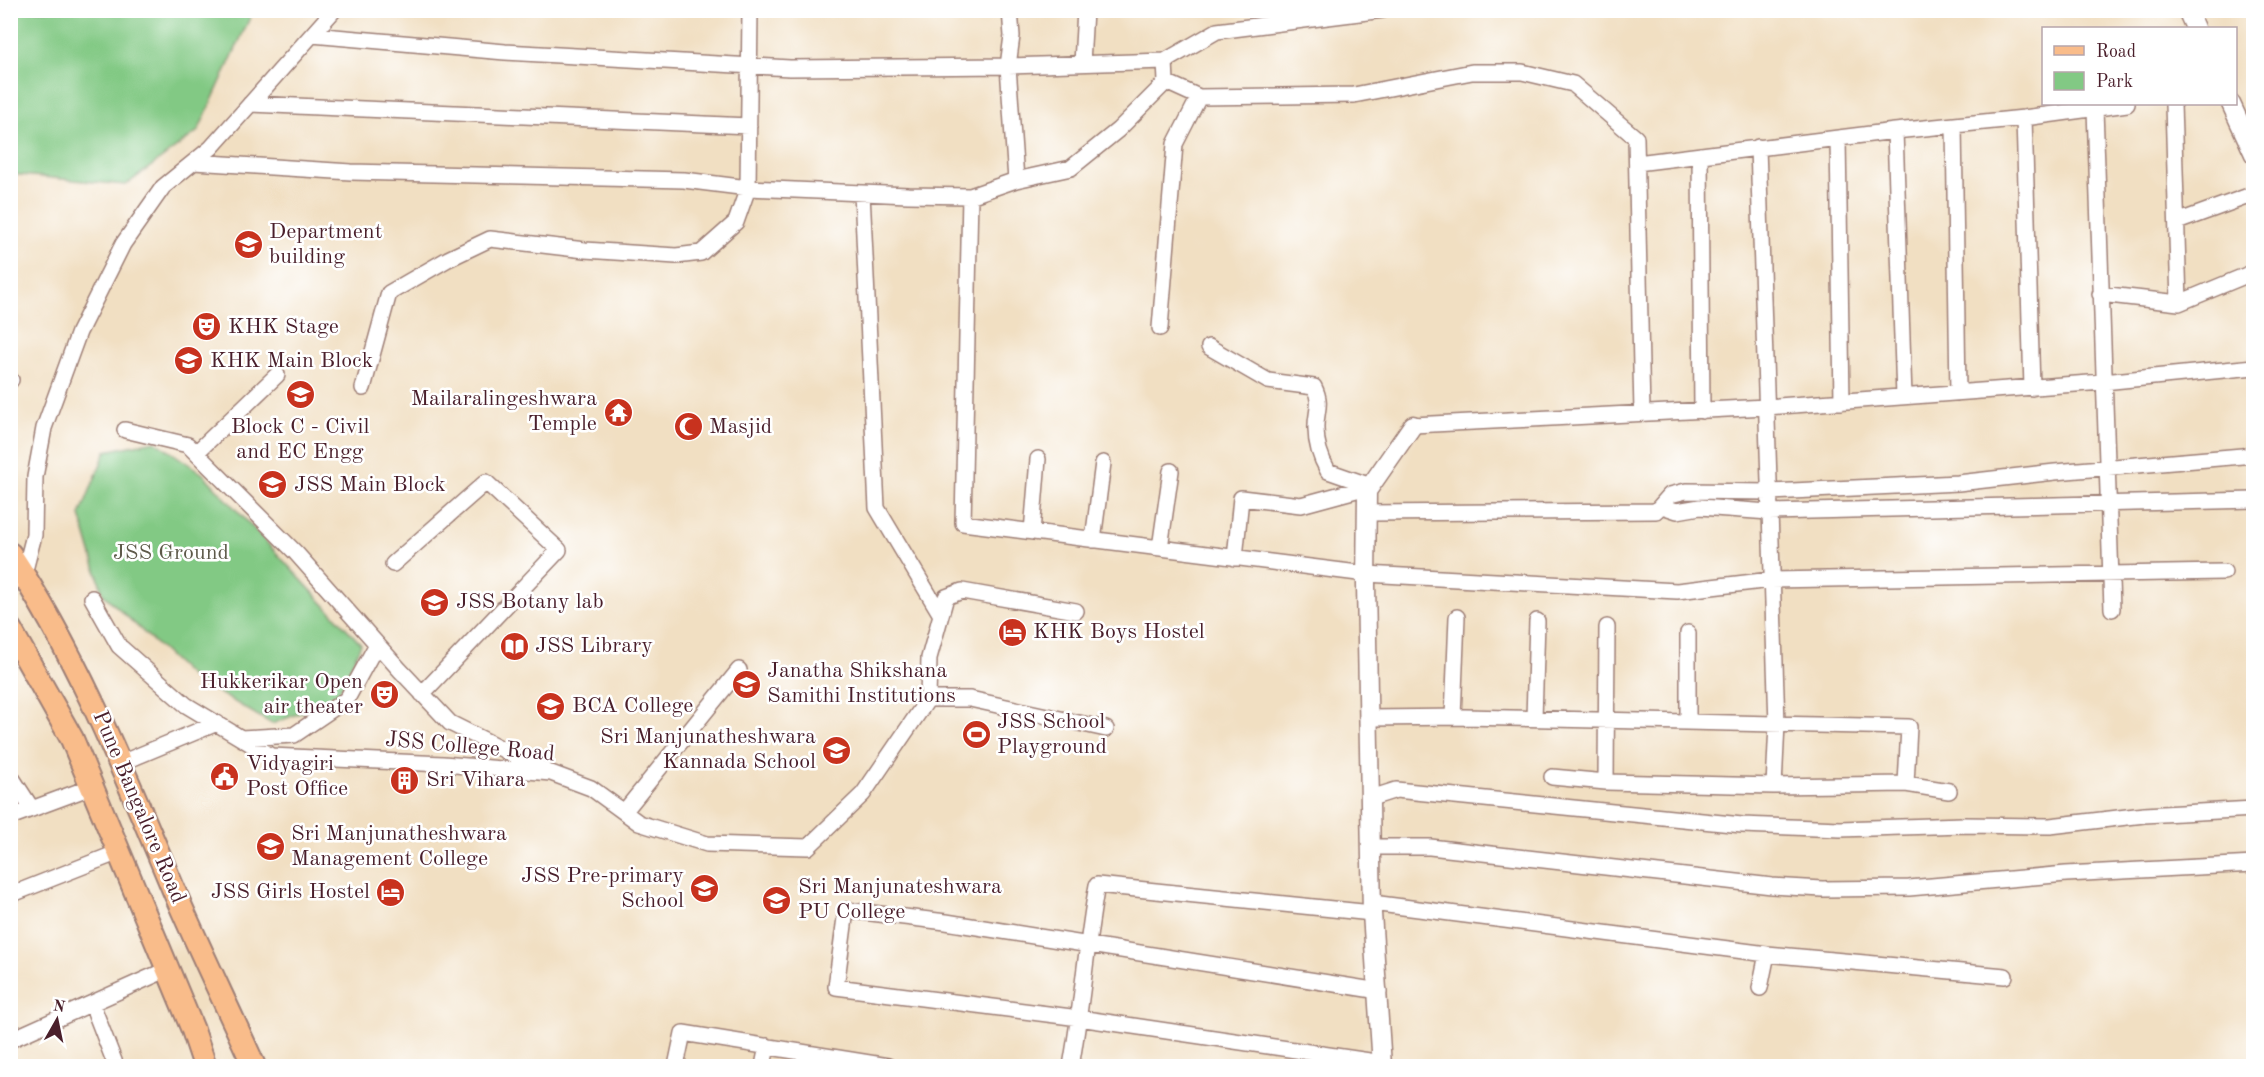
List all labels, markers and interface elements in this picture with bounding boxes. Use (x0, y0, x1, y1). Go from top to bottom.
legend (2042, 27, 2237, 105)
text: Road (2096, 43, 2136, 61)
text: Park (2096, 73, 2133, 91)
place label: Department building (269, 221, 382, 268)
school or university icon: Department building (232, 229, 264, 261)
theatre icon: KHK Stage (191, 311, 223, 343)
place label: KHK Stage (228, 316, 339, 338)
school or university icon: KHK Main Block (173, 345, 205, 377)
place label: KHK Main Block (210, 350, 373, 372)
school or university icon: Block C - Civil and EC Engg (284, 379, 316, 411)
place label: Mailaralingeshwara Temple (411, 388, 597, 435)
temple icon: Mailaralingeshwara Temple (602, 396, 634, 428)
mosque icon: Masjid (672, 411, 704, 443)
place label: Block C - Civil and EC Engg (231, 416, 369, 463)
place label: Masjid (709, 416, 772, 438)
school or university icon: JSS Main Block (257, 469, 289, 501)
place label: JSS Main Block (294, 474, 446, 496)
park label: JSS Ground (113, 542, 229, 564)
school or university icon: JSS Botany lab (419, 586, 451, 618)
place label: JSS Botany lab (456, 591, 604, 613)
hotel icon: KHK Boys Hostel (996, 616, 1028, 648)
place label: KHK Boys Hostel (1033, 621, 1205, 643)
library icon: JSS Library (498, 630, 530, 662)
place label: JSS Library (535, 635, 653, 657)
place label: Janatha Shikshana Samithi Institutions (767, 660, 956, 707)
school or university icon: Janatha Shikshana Samithi Institutions (730, 668, 762, 700)
place label: Hukkerikar Open air theater (200, 671, 363, 718)
theatre icon: Hukkerikar Open air theater (368, 679, 400, 711)
school or university icon: BCA College (535, 690, 567, 722)
place label: BCA College (572, 695, 693, 717)
street label: Pune Bangalore Road (88, 708, 190, 906)
place label: JSS School Playground (997, 711, 1107, 758)
sports icon: JSS School Playground (960, 719, 992, 751)
place label: Sri Manjunatheshwara Kannada School (600, 726, 816, 773)
street label: JSS College Road (384, 729, 556, 765)
school or university icon: Sri Manjunatheshwara Kannada School (821, 734, 853, 766)
place label: Vidyagiri Post Office (246, 753, 348, 800)
public building icon: Vidyagiri Post Office (209, 761, 241, 793)
building icon: Sri Vihara (389, 764, 421, 796)
place label: Sri Vihara (426, 769, 526, 791)
place label: Sri Manjunatheshwara Management College (291, 823, 507, 870)
school or university icon: Sri Manjunatheshwara Management College (254, 831, 286, 863)
place label: JSS Pre-primary School (521, 865, 684, 912)
school or university icon: JSS Pre-primary School (689, 873, 721, 905)
hotel icon: JSS Girls Hostel (375, 876, 407, 908)
place label: Sri Manjunateshwara PU College (798, 876, 1002, 923)
place label: JSS Girls Hostel (211, 881, 370, 903)
school or university icon: Sri Manjunateshwara PU College (761, 884, 793, 916)
north arrow (27, 990, 87, 1050)
text: N (52, 998, 67, 1016)

